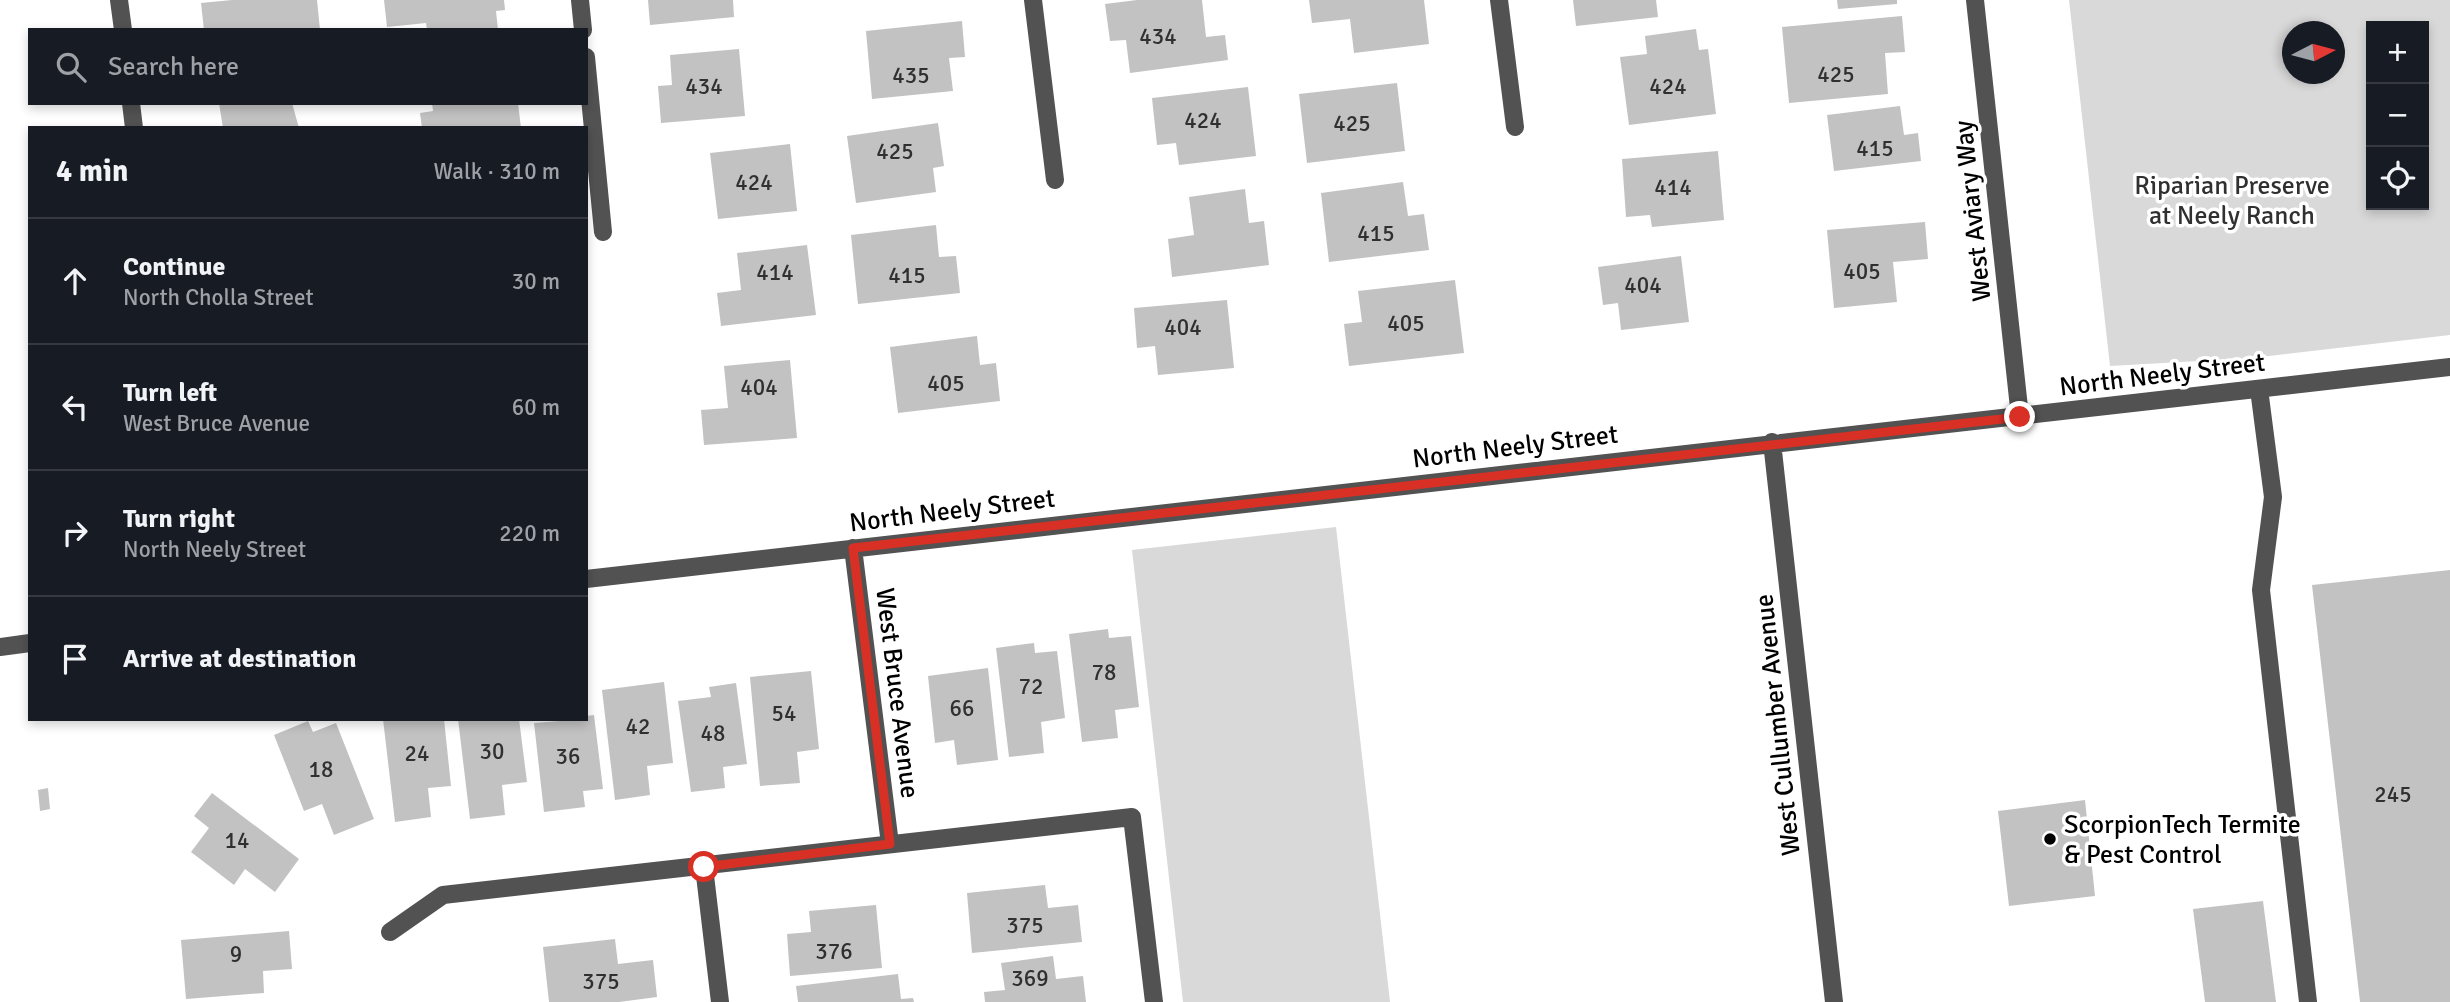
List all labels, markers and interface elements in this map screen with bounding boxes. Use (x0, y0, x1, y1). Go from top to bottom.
north arrow (2282, 21, 2345, 84)
map controls (2366, 21, 2429, 210)
button: + (2366, 21, 2429, 84)
house number: 434 (1139, 22, 1177, 51)
search box (28, 28, 588, 105)
icon: search (52, 48, 90, 86)
text: Search here (108, 51, 239, 83)
house number: 425 (1817, 60, 1855, 89)
house number: 435 (892, 61, 930, 90)
house number: 434 (685, 72, 723, 101)
house number: 424 (1649, 72, 1687, 101)
button: − (2366, 84, 2429, 147)
house number: 424 (1184, 106, 1222, 135)
house number: 425 (1333, 109, 1371, 138)
street label: West Aviary Way (1948, 119, 1998, 303)
house number: 415 (1856, 134, 1894, 163)
house number: 425 (876, 137, 914, 166)
button: locate (2366, 147, 2429, 210)
text: 4 min (56, 153, 128, 190)
text: Walk · 310 m (434, 157, 560, 186)
house number: 424 (735, 168, 773, 197)
park label: Riparian Preserve at Neely Ranch (2134, 170, 2330, 232)
house number: 414 (1654, 173, 1692, 202)
house number: 415 (1357, 219, 1395, 248)
text: Continue (123, 251, 225, 283)
house number: 405 (1843, 257, 1881, 286)
house number: 414 (756, 258, 794, 287)
house number: 415 (888, 261, 926, 290)
icon: ahead (56, 262, 94, 300)
text: 30 m (512, 267, 560, 296)
house number: 404 (1624, 271, 1662, 300)
text: North Cholla Street (123, 283, 313, 312)
house number: 405 (1387, 309, 1425, 338)
house number: 404 (1164, 313, 1202, 342)
street label: North Neely Street (2057, 347, 2267, 403)
house number: 405 (927, 369, 965, 398)
house number: 404 (740, 373, 778, 402)
text: Turn left (123, 377, 217, 409)
icon: left (56, 388, 94, 426)
text: 60 m (512, 393, 560, 422)
route end (2004, 401, 2035, 432)
text: West Bruce Avenue (123, 409, 310, 438)
street label: North Neely Street (1410, 419, 1620, 475)
street label: North Neely Street (847, 483, 1057, 539)
text: Turn right (123, 503, 235, 535)
icon: right (56, 514, 94, 552)
text: 220 m (499, 519, 560, 548)
text: North Neely Street (123, 535, 306, 564)
street label: West Bruce Avenue (868, 586, 926, 800)
street label: West Cullumber Avenue (1748, 592, 1808, 857)
icon: arrive (56, 640, 94, 678)
text: Arrive at destination (123, 643, 356, 675)
house number: 78 (1092, 658, 1116, 687)
house number: 72 (1019, 672, 1043, 701)
house number: 66 (950, 694, 974, 723)
house number: 54 (772, 699, 796, 728)
house number: 42 (626, 712, 650, 741)
house number: 48 (701, 719, 725, 748)
house number: 30 (480, 737, 504, 766)
house number: 24 (405, 739, 429, 768)
house number: 36 (556, 742, 580, 771)
house number: 18 (309, 755, 333, 784)
house number: 245 (2374, 780, 2412, 809)
place label: ScorpionTech Termite & Pest Control (2064, 809, 2301, 871)
house number: 14 (225, 826, 249, 855)
marker: ScorpionTech Termite & Pest Control (2042, 831, 2058, 847)
route start (688, 851, 719, 882)
house number: 375 (1006, 911, 1044, 940)
house number: 376 (815, 937, 853, 966)
house number: 9 (230, 940, 242, 969)
house number: 369 (1011, 964, 1049, 993)
house number: 375 (582, 967, 620, 996)

